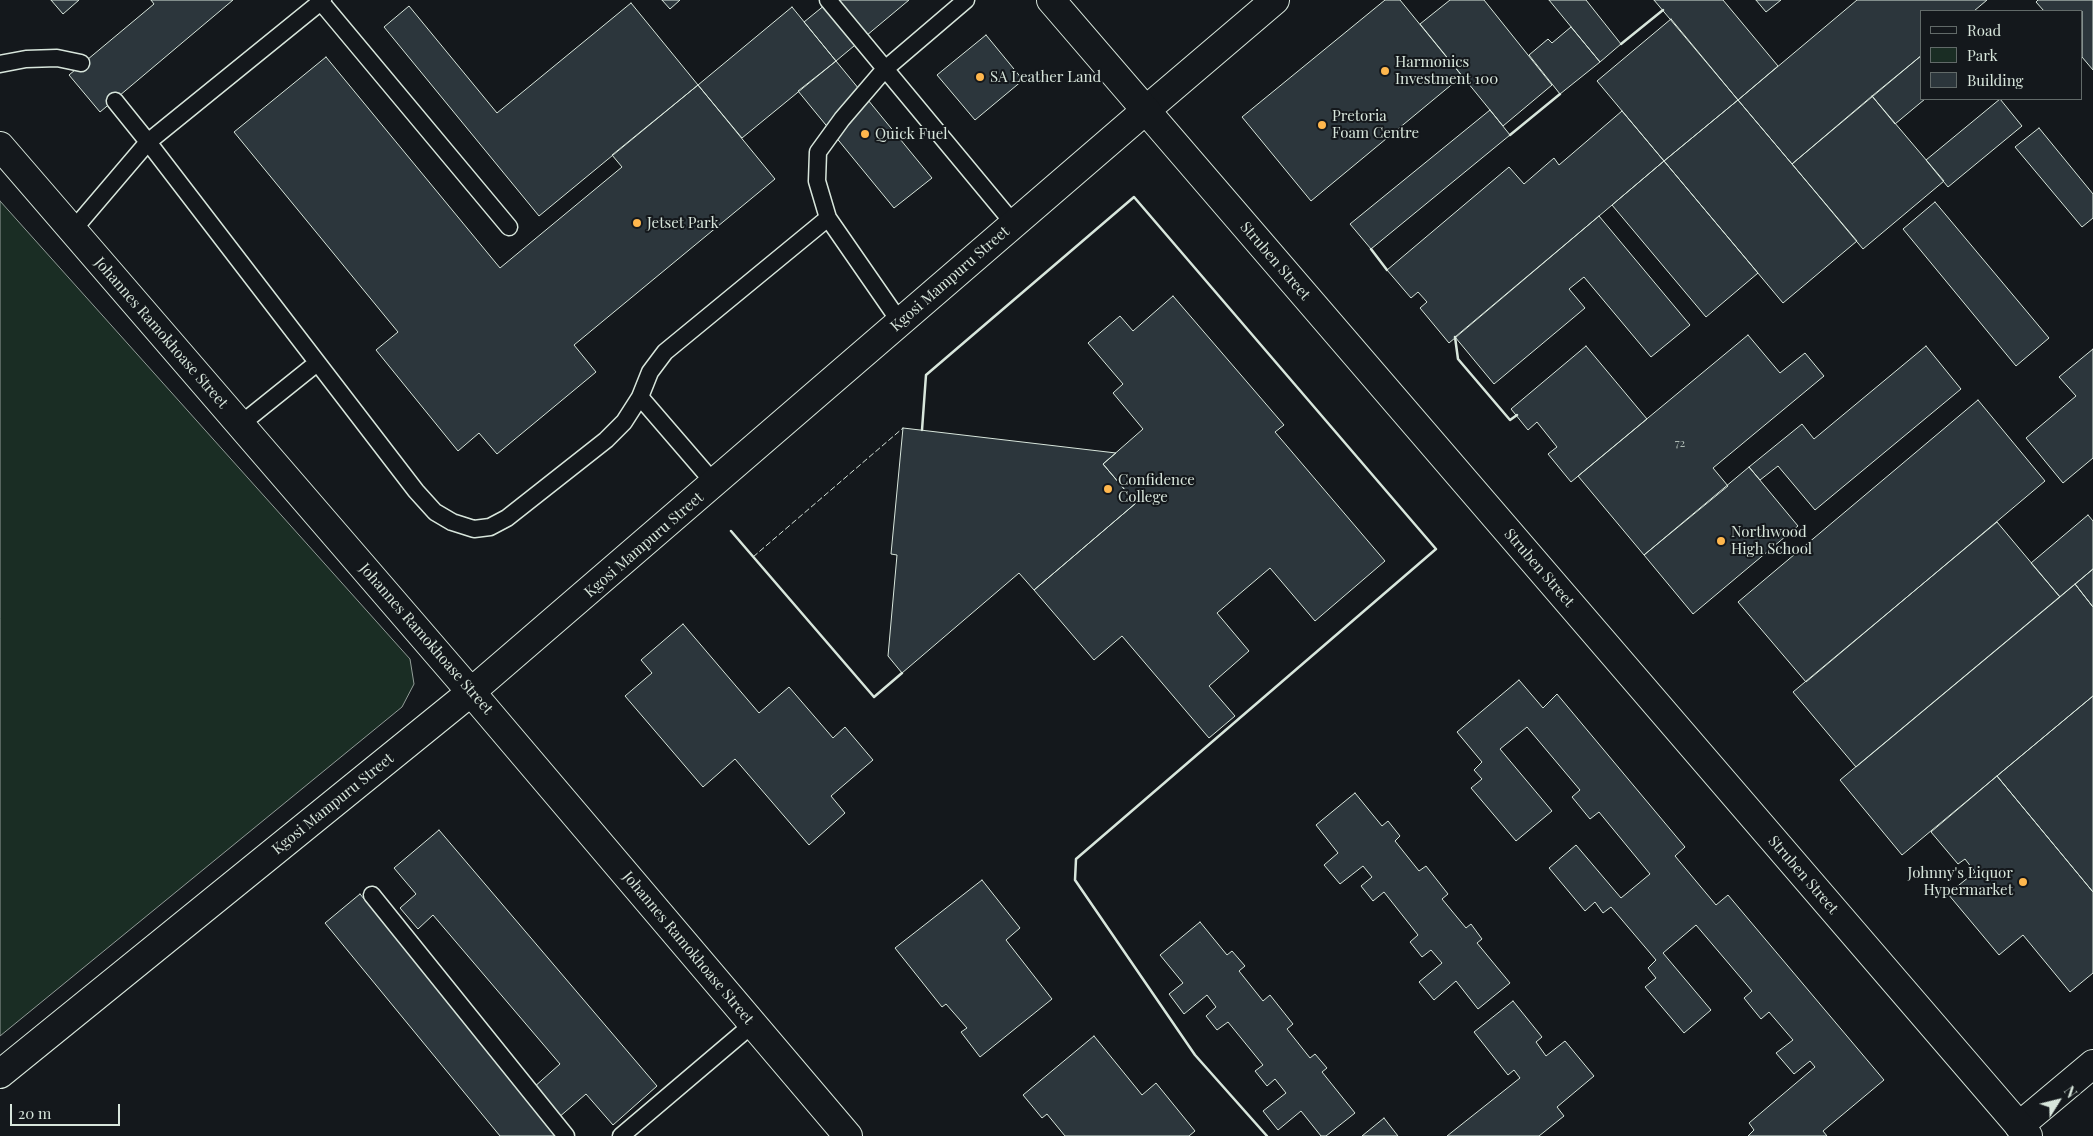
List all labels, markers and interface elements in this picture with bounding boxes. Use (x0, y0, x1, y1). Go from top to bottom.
legend (1920, 10, 2083, 100)
text: Road (1967, 20, 2001, 40)
text: Park (1967, 45, 1998, 65)
place label: Harmonics Investment 100 (1395, 53, 1498, 88)
marker: Harmonics Investment 100 (1379, 65, 1391, 77)
place label: SA Leather Land (990, 68, 1101, 86)
text: Building (1967, 70, 2023, 90)
marker: SA Leather Land (974, 71, 986, 83)
place label: Pretoria Foam Centre (1332, 107, 1419, 142)
marker: Pretoria Foam Centre (1316, 119, 1328, 131)
place label: Quick Fuel (875, 125, 948, 143)
marker: Quick Fuel (859, 128, 871, 140)
place label: Jetset Park (647, 214, 719, 232)
marker: Jetset Park (631, 217, 643, 229)
street label: Struben Street (1236, 218, 1314, 304)
street label: Kgosi Mampuru Street (887, 223, 1013, 335)
street label: Johannes Ramokhoase Street (91, 254, 231, 412)
house number: 72 (1675, 436, 1685, 450)
place label: Confidence College (1118, 471, 1195, 506)
marker: Confidence College (1102, 483, 1114, 495)
street label: Kgosi Mampuru Street (581, 489, 707, 601)
place label: Northwood High School (1731, 523, 1812, 558)
street label: Struben Street (1500, 525, 1578, 611)
marker: Northwood High School (1715, 535, 1727, 547)
street label: Johannes Ramokhoase Street (356, 560, 496, 718)
street label: Kgosi Mampuru Street (269, 749, 397, 859)
street label: Struben Street (1764, 832, 1842, 918)
place label: Johnny's Liquor Hypermarket (1908, 864, 2013, 899)
street label: Johannes Ramokhoase Street (619, 868, 757, 1028)
marker: Johnny's Liquor Hypermarket (2017, 876, 2029, 888)
north arrow (2033, 1076, 2083, 1126)
text: N (2060, 1082, 2081, 1102)
scale bar (12, 1094, 122, 1126)
text: 20 m (18, 1103, 51, 1123)

